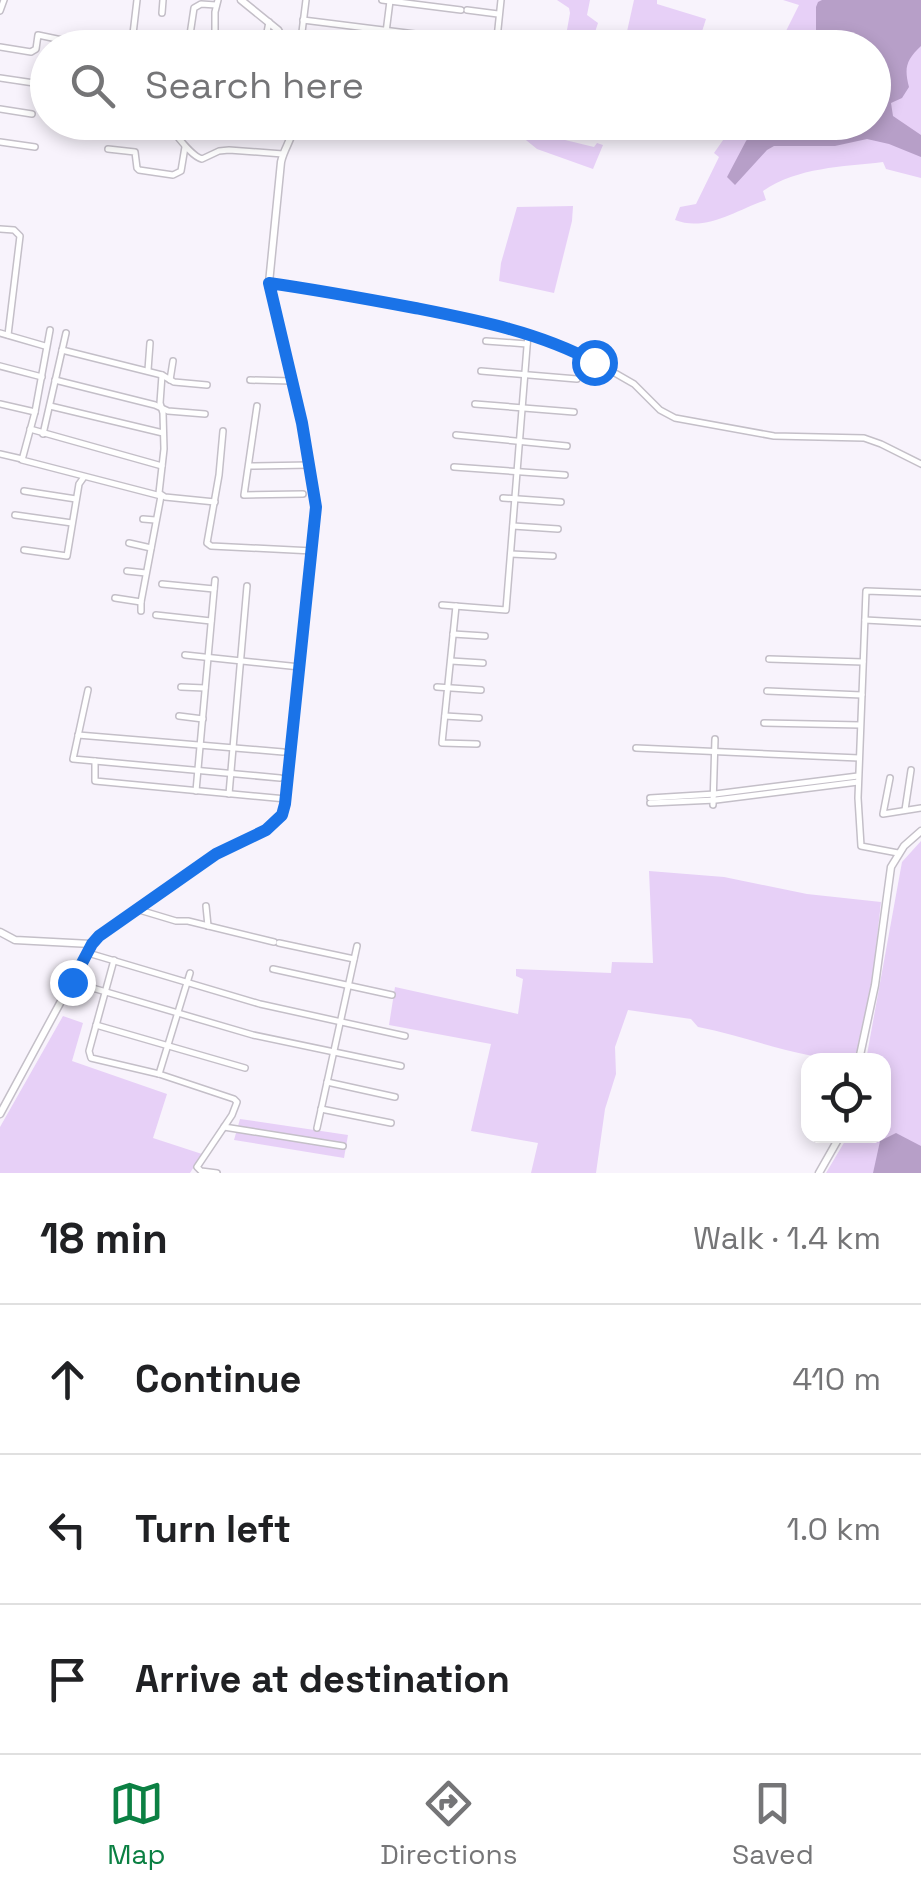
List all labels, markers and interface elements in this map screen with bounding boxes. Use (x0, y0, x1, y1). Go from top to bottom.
search box (30, 30, 891, 140)
icon: search (65, 58, 120, 113)
text: Search here (145, 61, 364, 109)
route start (572, 340, 618, 386)
route end (50, 960, 96, 1006)
map controls (801, 1053, 891, 1143)
button: locate (801, 1053, 891, 1143)
text: 18 min (40, 1212, 168, 1265)
text: Walk · 1.4 km (693, 1218, 881, 1258)
icon: ahead (40, 1352, 95, 1407)
text: Continue (135, 1355, 301, 1403)
text: 410 m (792, 1359, 881, 1399)
icon: left (40, 1502, 95, 1557)
text: Turn left (135, 1505, 291, 1553)
text: 1.0 km (787, 1509, 881, 1549)
icon: arrive (40, 1652, 95, 1707)
text: Arrive at destination (135, 1655, 510, 1703)
tab: Map (107, 1776, 166, 1872)
tab: Directions (380, 1776, 517, 1872)
tab: Saved (732, 1776, 814, 1872)

